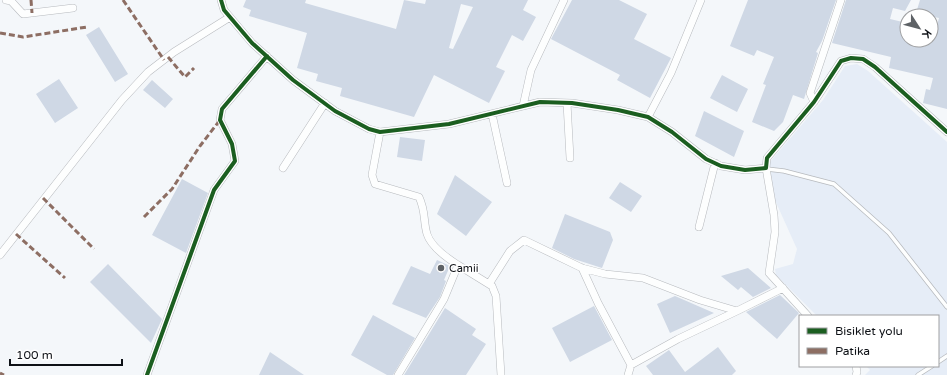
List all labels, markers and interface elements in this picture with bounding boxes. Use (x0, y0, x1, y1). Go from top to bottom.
north arrow (899, 8, 939, 48)
text: K (919, 27, 934, 41)
place label: Camii (449, 262, 478, 275)
marker: Camii (436, 263, 446, 273)
legend (799, 315, 939, 367)
text: Bisiklet yolu (835, 324, 903, 338)
scale bar (10, 341, 122, 367)
text: Patika (835, 344, 870, 358)
text: 100 m (16, 348, 53, 362)

